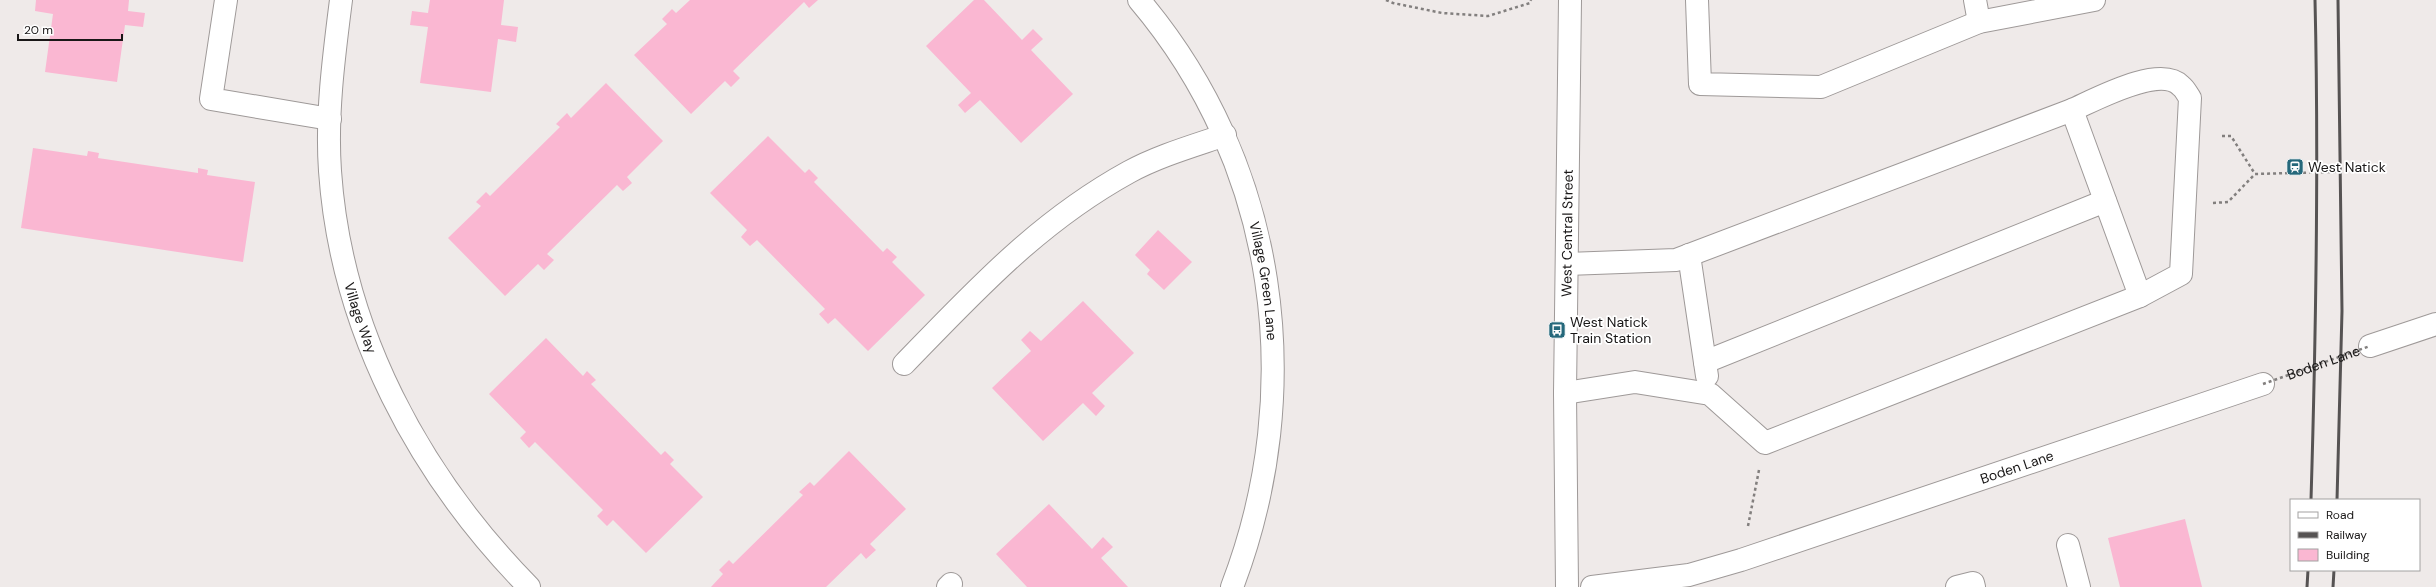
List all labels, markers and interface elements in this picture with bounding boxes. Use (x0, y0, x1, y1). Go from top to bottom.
scale bar (18, 16, 122, 42)
text: 20 m (24, 22, 53, 38)
station icon: West Natick (2285, 157, 2305, 177)
place label: West Natick (2308, 158, 2386, 176)
street label: West Central Street (1557, 169, 1577, 297)
street label: Village Green Lane (1245, 220, 1281, 341)
street label: Village Way (340, 280, 381, 356)
place label: West Natick Train Station (1570, 313, 1651, 347)
bus stop icon: West Natick Train Station (1547, 320, 1567, 340)
street label: Boden Lane (2284, 341, 2362, 384)
street label: Boden Lane (1978, 446, 2056, 488)
legend (2290, 499, 2420, 571)
text: Road (2326, 507, 2354, 523)
text: Railway (2326, 527, 2367, 543)
text: Building (2326, 547, 2370, 563)

